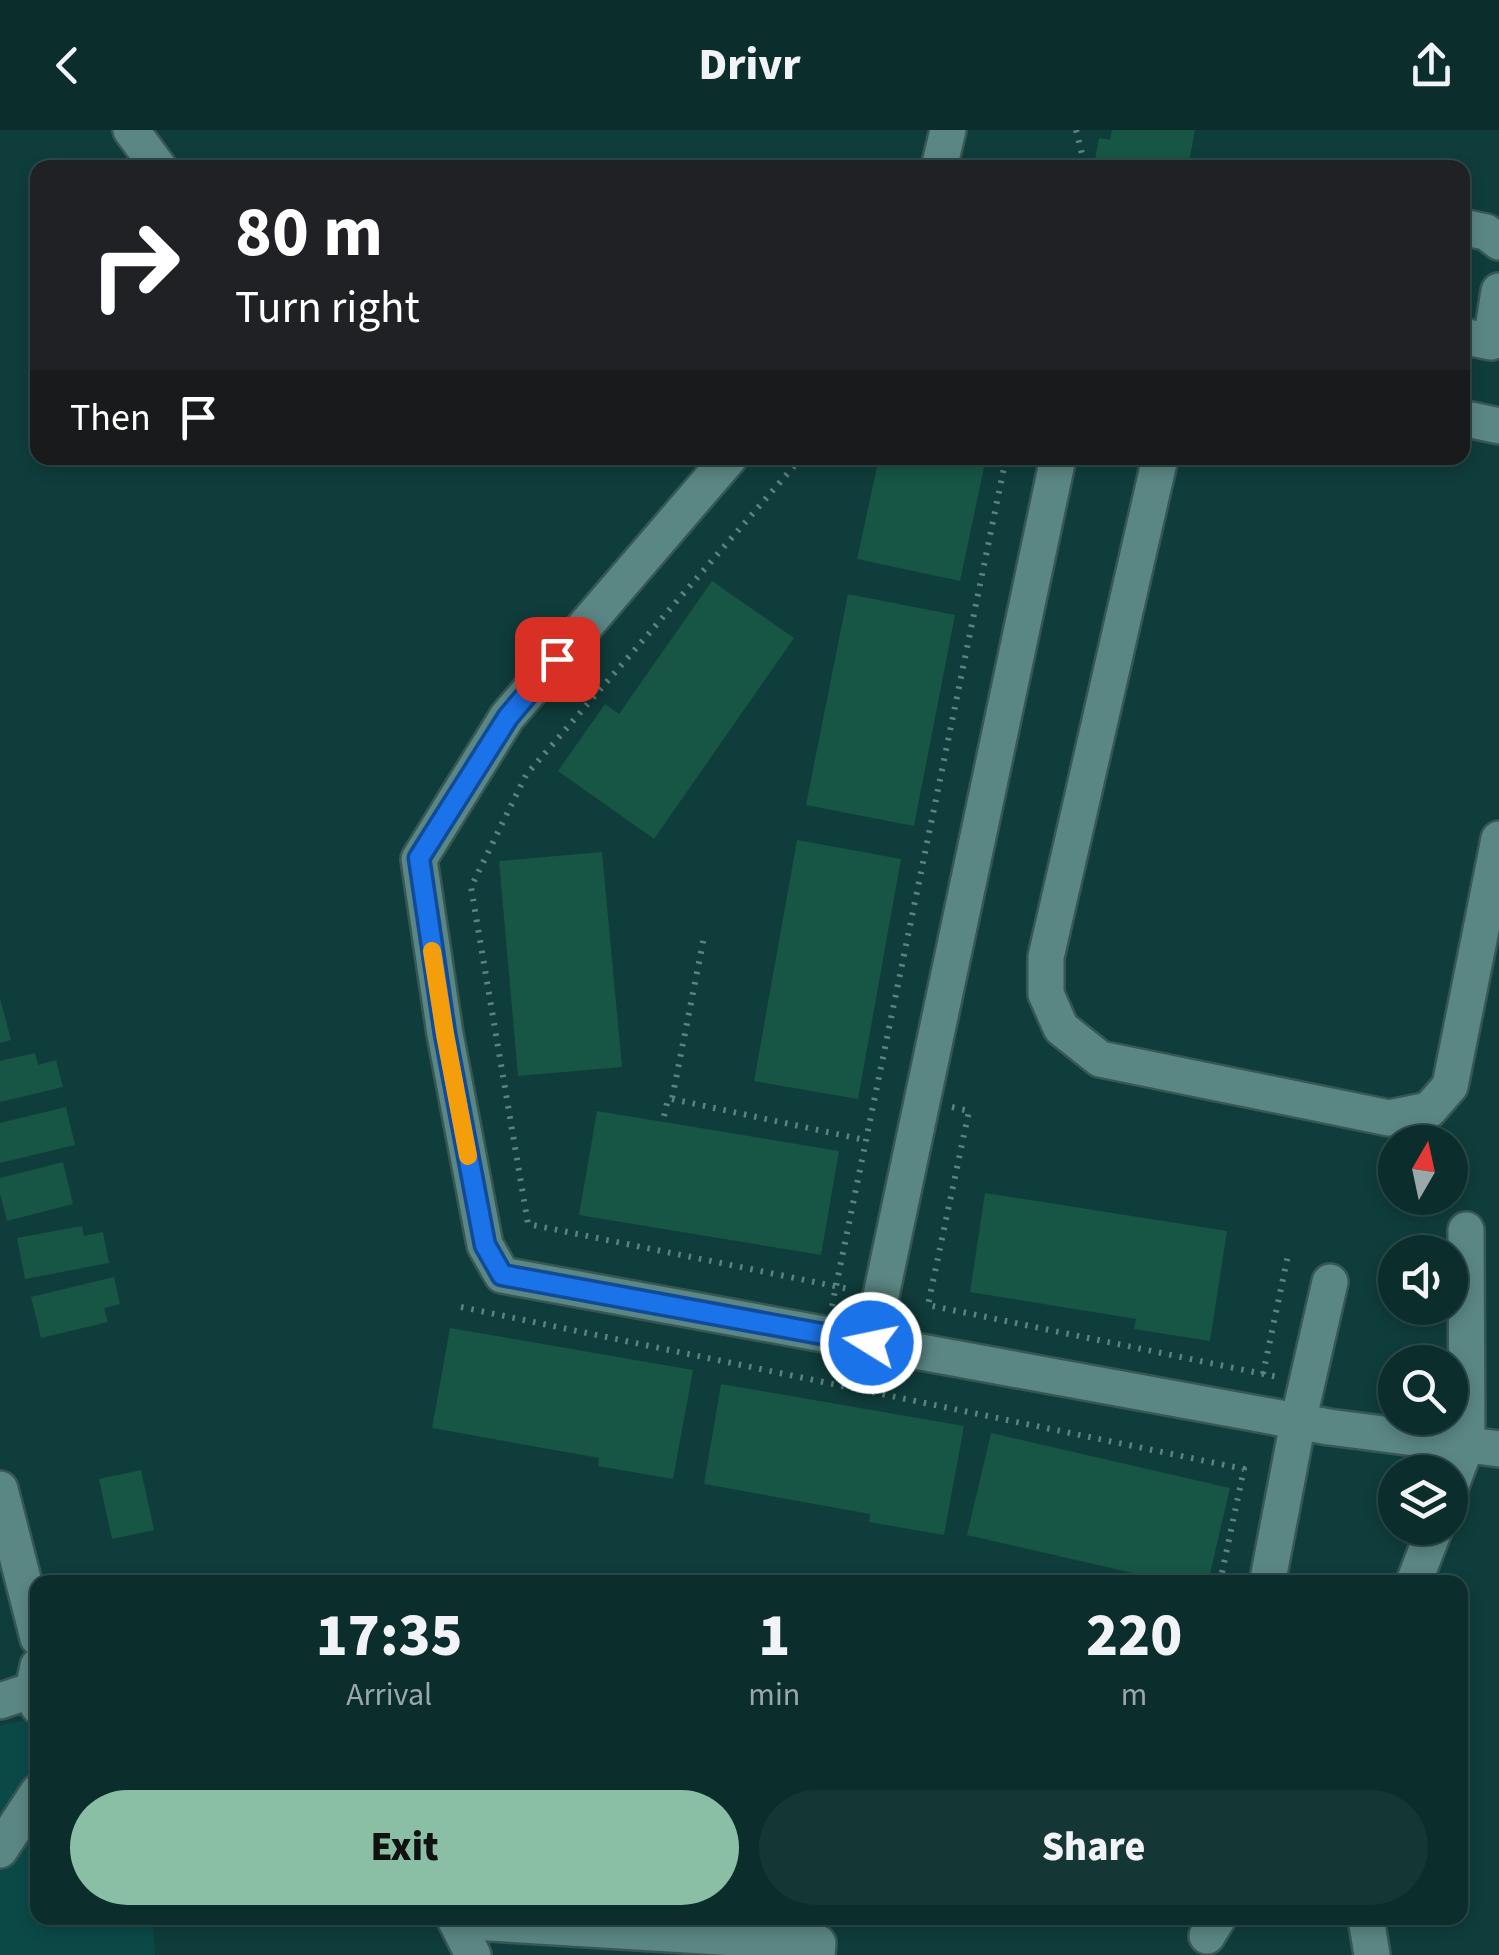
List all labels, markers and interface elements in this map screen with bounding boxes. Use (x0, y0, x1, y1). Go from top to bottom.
text: Drivr (698, 33, 801, 97)
icon: back (40, 38, 95, 93)
icon: share (1404, 38, 1459, 93)
text: 80 m (235, 183, 383, 283)
icon: right (70, 200, 200, 330)
text: Turn right (235, 276, 420, 340)
icon: arrive (171, 390, 226, 445)
text: Then (70, 391, 151, 445)
pin (515, 617, 600, 702)
icon: arrive (530, 632, 585, 687)
north arrow (1378, 1125, 1468, 1215)
map controls (1378, 1125, 1468, 1545)
button: sound (1378, 1235, 1468, 1325)
position arrow (819, 1291, 923, 1395)
button: search (1378, 1345, 1468, 1435)
button: layers (1378, 1455, 1468, 1545)
text: 17:35 (316, 1594, 463, 1679)
text: 1 (758, 1594, 790, 1679)
text: 220 (1086, 1594, 1182, 1679)
text: Arrival (346, 1672, 432, 1718)
text: min (748, 1672, 800, 1718)
text: m (1121, 1672, 1147, 1718)
button: Exit (70, 1790, 739, 1905)
button: Share (759, 1790, 1428, 1905)

